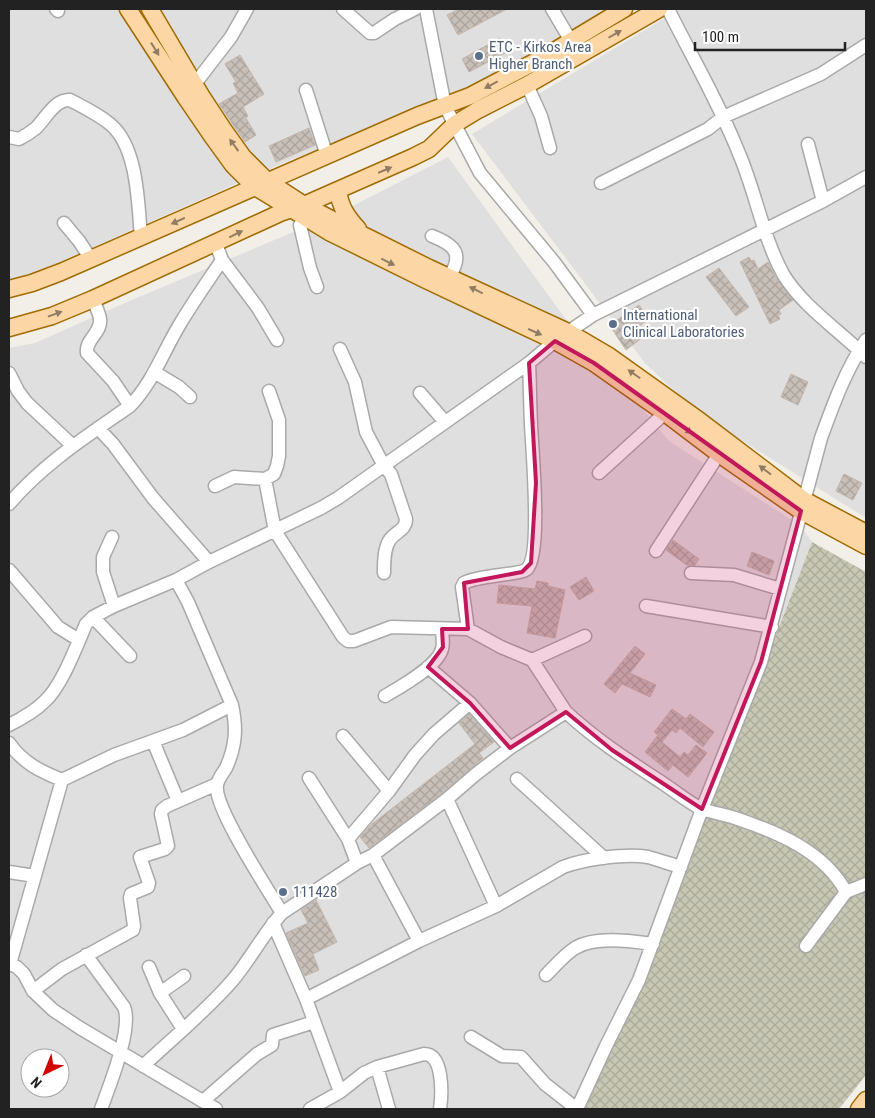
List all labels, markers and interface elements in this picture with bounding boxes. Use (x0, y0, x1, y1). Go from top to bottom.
scale bar (695, 20, 845, 52)
text: 100 m (702, 28, 739, 46)
one-way arrow (608, 30, 621, 39)
place label: ETC - Kirkos Area Higher Branch (489, 38, 591, 73)
one-way arrow (151, 43, 160, 56)
marker: ETC - Kirkos Area Higher Branch (473, 50, 485, 62)
one-way arrow (483, 81, 498, 89)
one-way arrow (229, 138, 239, 152)
one-way arrow (378, 165, 392, 173)
one-way arrow (171, 217, 185, 225)
one-way arrow (229, 230, 243, 238)
one-way arrow (381, 258, 395, 266)
one-way arrow (469, 285, 483, 293)
place label: International Clinical Laboratories (623, 306, 745, 341)
one-way arrow (48, 310, 63, 317)
marker: International Clinical Laboratories (607, 318, 619, 330)
one-way arrow (528, 328, 542, 336)
one-way arrow (628, 369, 641, 379)
one-way arrow (679, 424, 693, 434)
one-way arrow (759, 465, 772, 476)
place label: 111428 (293, 883, 337, 901)
marker: 111428 (277, 886, 289, 898)
north arrow (20, 1048, 70, 1098)
text: N (28, 1074, 45, 1091)

